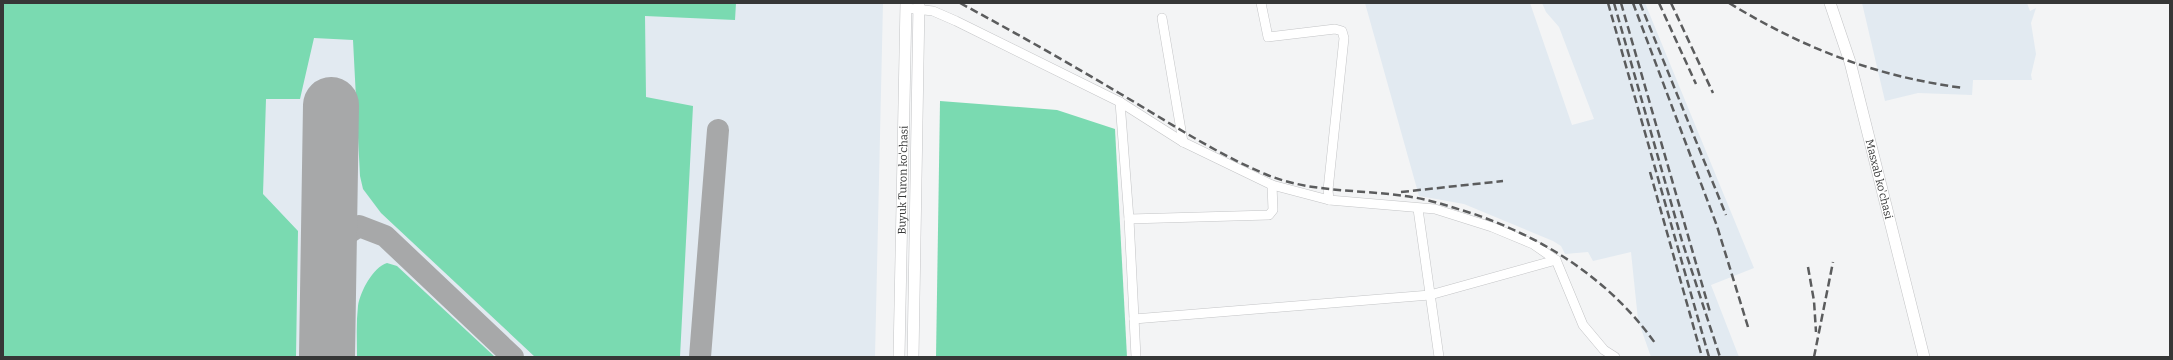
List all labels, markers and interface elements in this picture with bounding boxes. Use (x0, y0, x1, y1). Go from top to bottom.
street label: Buyuk Turon ko'chasi (895, 125, 910, 235)
street label: Masxab ko'chasi (1863, 138, 1896, 221)

